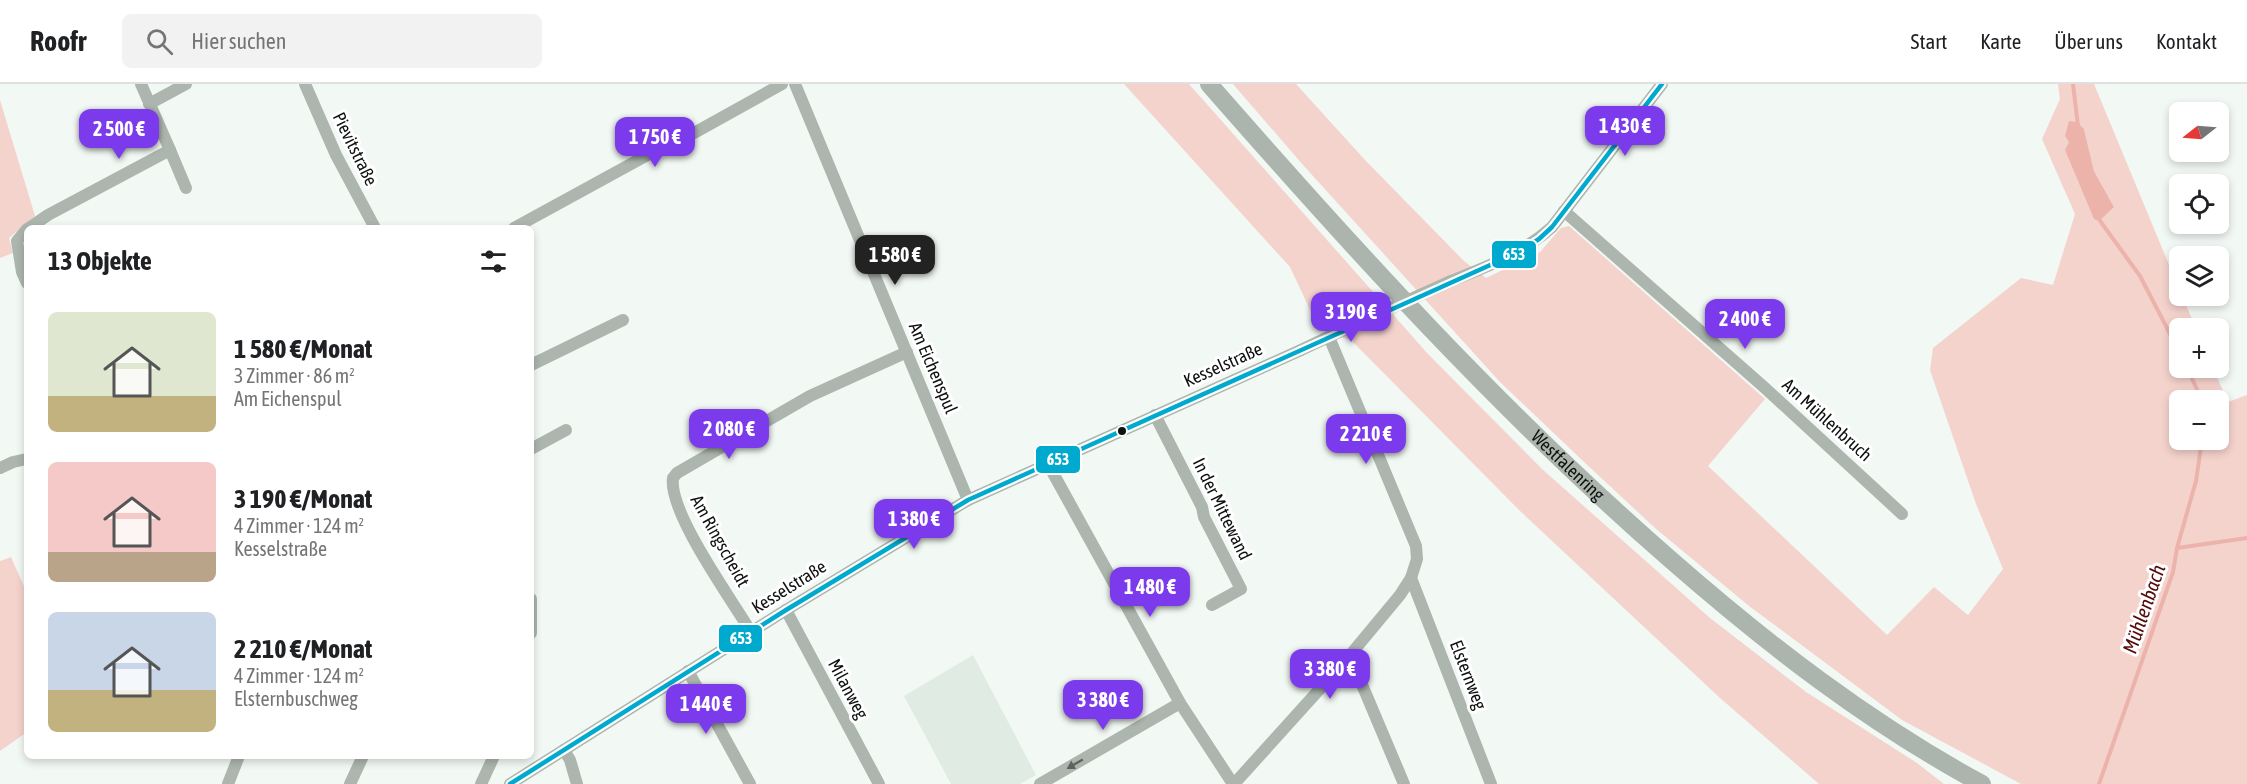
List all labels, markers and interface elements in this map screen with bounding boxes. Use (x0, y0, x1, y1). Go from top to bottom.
search box (122, 14, 542, 68)
text: Roofr (30, 25, 86, 57)
icon: search (143, 25, 176, 58)
text: Hier suchen (191, 28, 287, 54)
text: Start (1911, 29, 1947, 53)
text: Karte (1980, 29, 2021, 53)
text: Über uns (2054, 29, 2123, 53)
text: Kontakt (2156, 29, 2217, 53)
north arrow (2169, 102, 2229, 162)
map controls (2169, 102, 2229, 450)
pin: 1 430 € (1570, 106, 1680, 157)
pin: 2 500 € (64, 109, 174, 160)
street label: Pievitstraße (329, 109, 382, 189)
text: 1 430 € (1599, 114, 1651, 137)
text: 2 500 € (93, 117, 145, 140)
pin: 1 750 € (600, 117, 710, 168)
text: 1 750 € (629, 125, 681, 148)
button: locate (2169, 174, 2229, 234)
pin: 1 580 € (840, 235, 950, 286)
line badge: 653 (1491, 240, 1537, 269)
text: 1 580 € (869, 243, 921, 266)
icon: filters (477, 245, 510, 278)
text: 653 (1503, 245, 1525, 263)
text: 13 Objekte (48, 246, 152, 276)
button: layers (2169, 246, 2229, 306)
pin: 3 190 € (1296, 292, 1406, 343)
pin: 2 400 € (1690, 299, 1800, 350)
text: 3 190 € (1325, 300, 1377, 323)
text: 2 400 € (1719, 307, 1771, 330)
button: + (2169, 318, 2229, 378)
street label: Am Eichenspul (905, 319, 962, 417)
text: 1 580 €/Monat (234, 334, 372, 364)
icon: home (96, 336, 168, 408)
street label: Kesselstraße (1180, 338, 1265, 391)
text: 3 Zimmer · 86 m² (234, 364, 355, 387)
street label: Am Mühlenbruch (1778, 374, 1876, 465)
text: Am Eichenspul (234, 387, 341, 410)
button: − (2169, 390, 2229, 450)
pin: 2 080 € (674, 409, 784, 460)
pin: 2 210 € (1311, 414, 1421, 465)
text: 2 080 € (703, 417, 755, 440)
text: 2 210 € (1340, 422, 1392, 445)
unlabelled marker (1116, 425, 1128, 437)
street label: Westfalenring (1527, 426, 1609, 505)
line badge: 653 (1035, 445, 1081, 474)
text: 653 (1047, 450, 1069, 468)
street label: In der Mittewand (1189, 454, 1256, 563)
text: 3 190 €/Monat (234, 484, 372, 514)
icon: home (96, 486, 168, 558)
street label: Am Ringscheidt (687, 491, 754, 590)
pin: 1 380 € (859, 499, 969, 550)
text: 1 380 € (888, 507, 940, 530)
text: 4 Zimmer · 124 m² (234, 514, 364, 537)
text: Kesselstraße (234, 537, 327, 560)
street label: Kesselstraße (748, 555, 830, 618)
water label: Mühlenbach (2118, 561, 2170, 656)
pin: 1 480 € (1095, 567, 1205, 618)
text: 1 480 € (1124, 575, 1176, 598)
line badge: 653 (718, 624, 763, 653)
text: 653 (730, 629, 752, 647)
text: 2 210 €/Monat (234, 634, 372, 664)
icon: home (96, 636, 168, 708)
street label: Elsternweg (1446, 637, 1491, 713)
pin: 3 380 € (1275, 649, 1385, 700)
street label: Milanweg (824, 655, 873, 722)
text: 3 380 € (1304, 657, 1356, 680)
text: 4 Zimmer · 124 m² (234, 664, 364, 687)
pin: 3 380 € (1048, 680, 1158, 731)
pin: 1 440 € (651, 684, 761, 735)
text: Elsternbuschweg (234, 687, 358, 710)
text: 3 380 € (1077, 688, 1129, 711)
text: 1 440 € (680, 692, 732, 715)
one-way arrow (1066, 759, 1083, 769)

